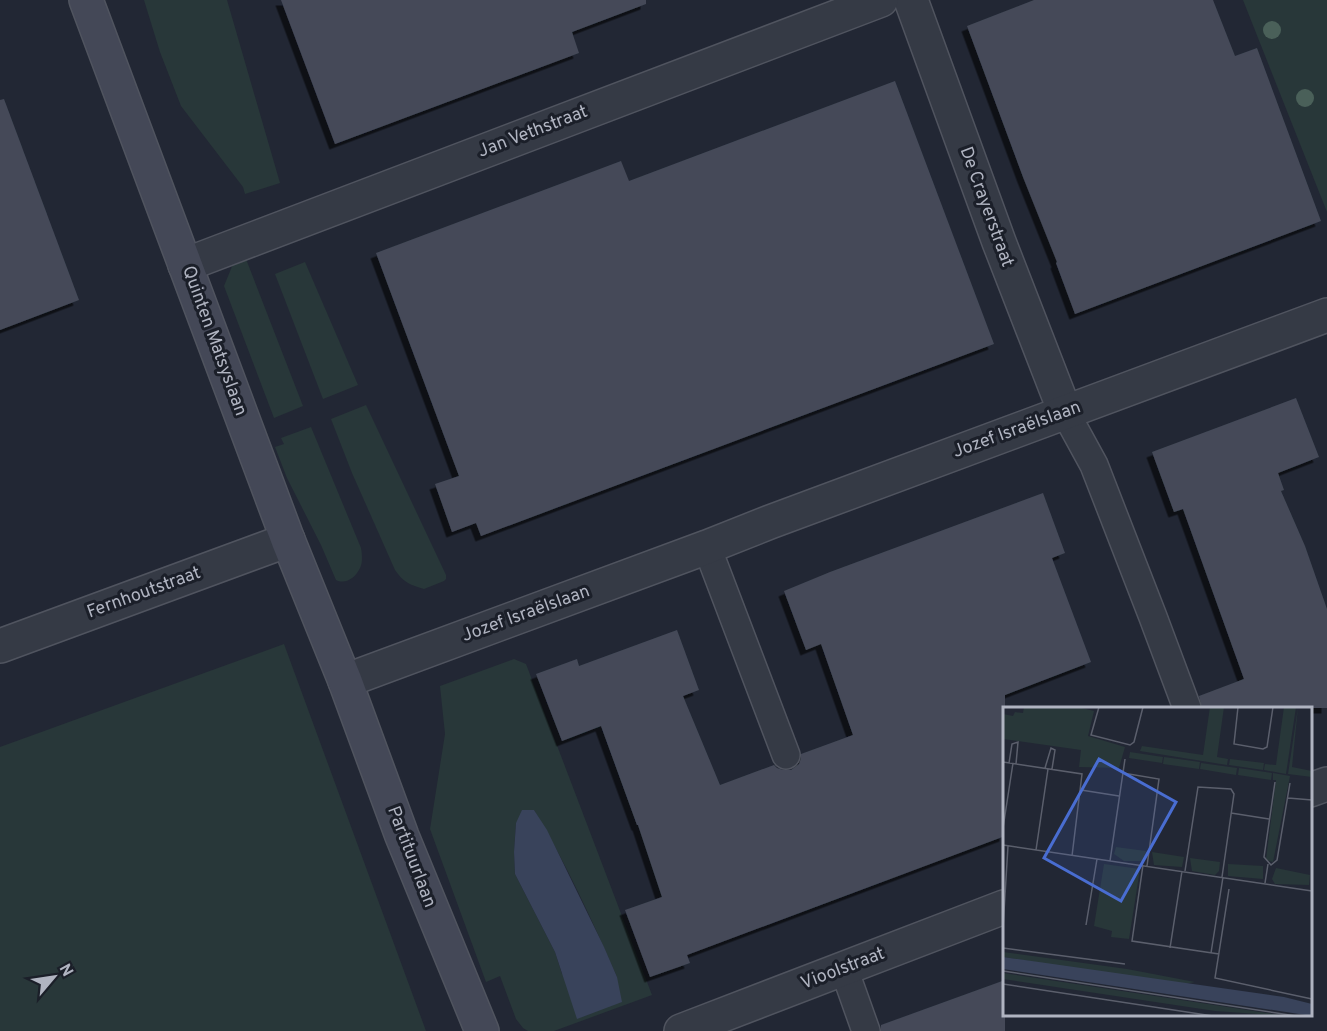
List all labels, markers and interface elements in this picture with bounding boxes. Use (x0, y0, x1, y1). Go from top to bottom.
street label: Jan Vethstraat (475, 101, 591, 163)
street label: De Crayerstraat (954, 144, 1018, 270)
street label: Quinten Matsyslaan (176, 263, 252, 419)
street label: Jozef Israëlslaan (950, 396, 1084, 464)
street label: Fernhoutstraat (84, 562, 204, 624)
street label: Jozef Israëlslaan (459, 580, 593, 648)
inset map (1003, 707, 1312, 1016)
street label: Partituurlaan (381, 803, 441, 911)
street label: Vioolstraat (798, 943, 888, 995)
north arrow (24, 947, 84, 1007)
text: N (54, 961, 77, 981)

